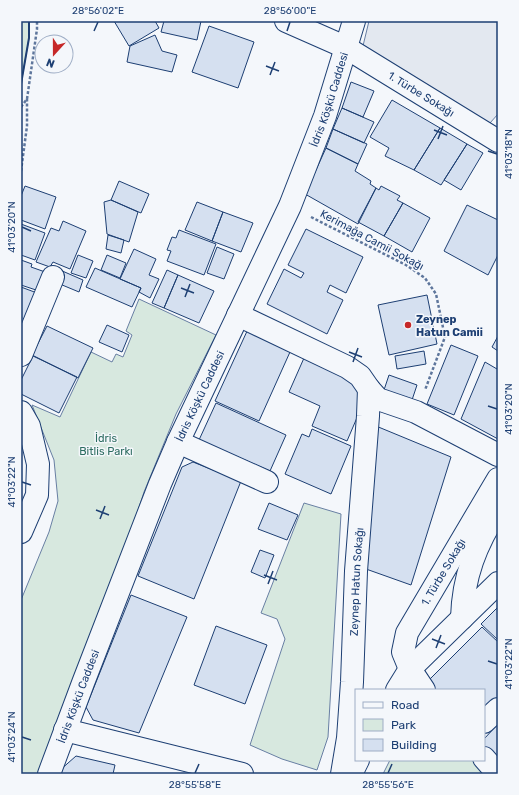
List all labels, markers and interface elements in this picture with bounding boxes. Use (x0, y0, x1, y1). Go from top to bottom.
text: 28°56'02"E (72, 5, 124, 17)
text: 28°56'00"E (264, 5, 316, 17)
north arrow (34, 34, 74, 74)
street label: İdris Köşkü Caddesi (306, 51, 351, 149)
text: N (44, 55, 57, 70)
street label: 1. Türbe Sokağı (386, 69, 457, 119)
text: 41°03'18"N (503, 129, 515, 179)
text: 41°03'20"N (6, 201, 18, 253)
street label: Kerimağa Camii Sokağı (318, 207, 426, 273)
place label: Zeynep Hatun Camii (416, 313, 483, 339)
marker: Zeynep Hatun Camii (403, 320, 413, 330)
street label: İdris Köşkü Caddesi (172, 349, 227, 444)
text: 41°03'20"N (503, 383, 515, 435)
park label: İdris Bitlis Parkı (79, 431, 133, 458)
text: 41°03'22"N (6, 456, 18, 508)
street label: Zeynep Hatun Sokağı (347, 527, 366, 636)
street label: 1. Türbe Sokağı (418, 536, 468, 608)
text: 41°03'22"N (503, 638, 515, 690)
street label: İdris Köşkü Caddesi (54, 648, 102, 745)
legend (355, 689, 485, 761)
text: Road (391, 698, 419, 712)
text: 41°03'24"N (6, 711, 18, 763)
text: Park (391, 718, 417, 732)
text: Building (391, 738, 437, 752)
text: 28°55'58"E (169, 779, 221, 791)
text: 28°55'56"E (362, 779, 414, 791)

